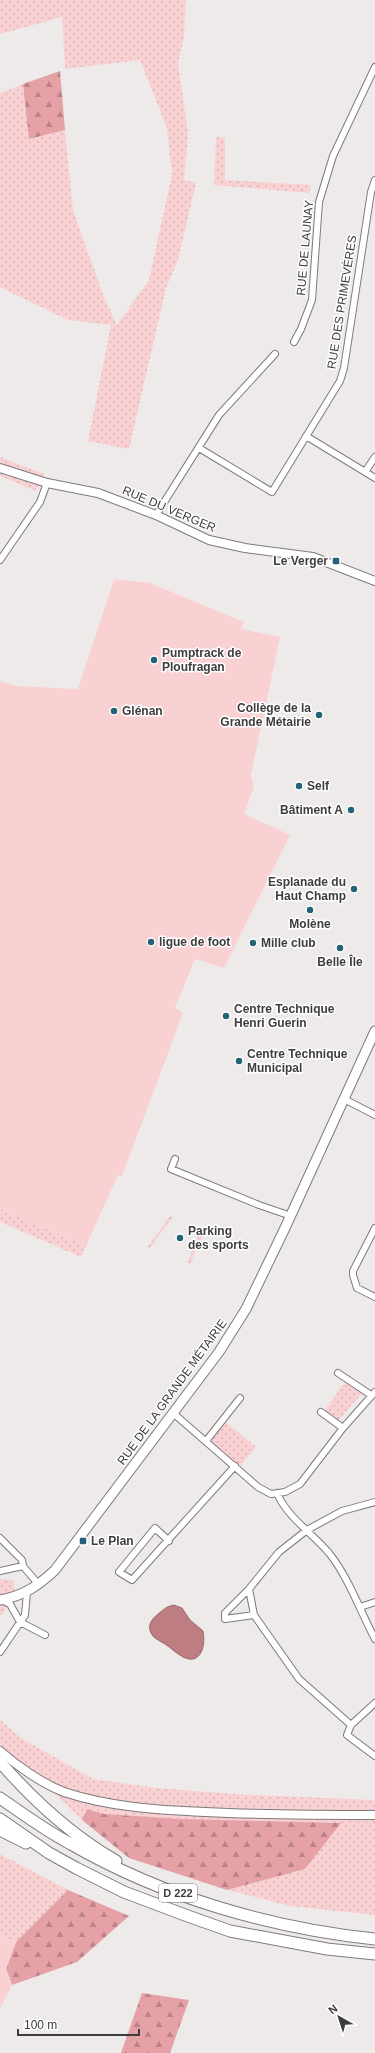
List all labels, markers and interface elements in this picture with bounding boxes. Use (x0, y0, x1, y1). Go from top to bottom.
street label: RUE DE LAUNAY (294, 200, 316, 296)
street label: RUE DES PRIMEVÈRES (324, 234, 360, 370)
street label: RUE DU VERGER (120, 483, 218, 535)
place label: Le Verger (273, 554, 328, 568)
marker: Le Verger (331, 556, 341, 566)
place label: Pumptrack de Ploufragan (162, 646, 242, 674)
marker: Pumptrack de Ploufragan (149, 655, 159, 665)
place label: Collège de la Grande Métairie (220, 701, 311, 729)
place label: Glénan (122, 704, 163, 718)
marker: Glénan (109, 706, 119, 716)
marker: Collège de la Grande Métairie (314, 710, 324, 720)
place label: Self (307, 779, 330, 793)
marker: Self (294, 781, 304, 791)
place label: Bâtiment A (280, 803, 343, 817)
marker: Bâtiment A (346, 805, 356, 815)
place label: Esplanade du Haut Champ (268, 875, 346, 903)
marker: Esplanade du Haut Champ (349, 884, 359, 894)
marker: Molène (305, 905, 315, 915)
place label: Molène (289, 917, 331, 931)
place label: ligue de foot (159, 935, 230, 949)
place label: Mille club (261, 936, 316, 950)
marker: ligue de foot (146, 937, 156, 947)
marker: Mille club (248, 938, 258, 948)
marker: Belle Île (335, 943, 345, 953)
place label: Belle Île (317, 954, 363, 969)
place label: Centre Technique Henri Guerin (234, 1002, 335, 1030)
marker: Centre Technique Henri Guerin (221, 1011, 231, 1021)
place label: Centre Technique Municipal (247, 1047, 348, 1075)
marker: Centre Technique Municipal (234, 1056, 244, 1066)
place label: Parking des sports (188, 1224, 249, 1252)
marker: Parking des sports (175, 1233, 185, 1243)
street label: RUE DE LA GRANDE MÉTAIRIE (114, 1316, 230, 1468)
place label: Le Plan (91, 1534, 134, 1548)
marker: Le Plan (78, 1536, 88, 1546)
road number: D 222 (159, 1884, 197, 1902)
north arrow (319, 1997, 359, 2037)
text: N (326, 2002, 340, 2016)
scale bar (18, 2011, 139, 2037)
text: 100 m (24, 2018, 57, 2032)

